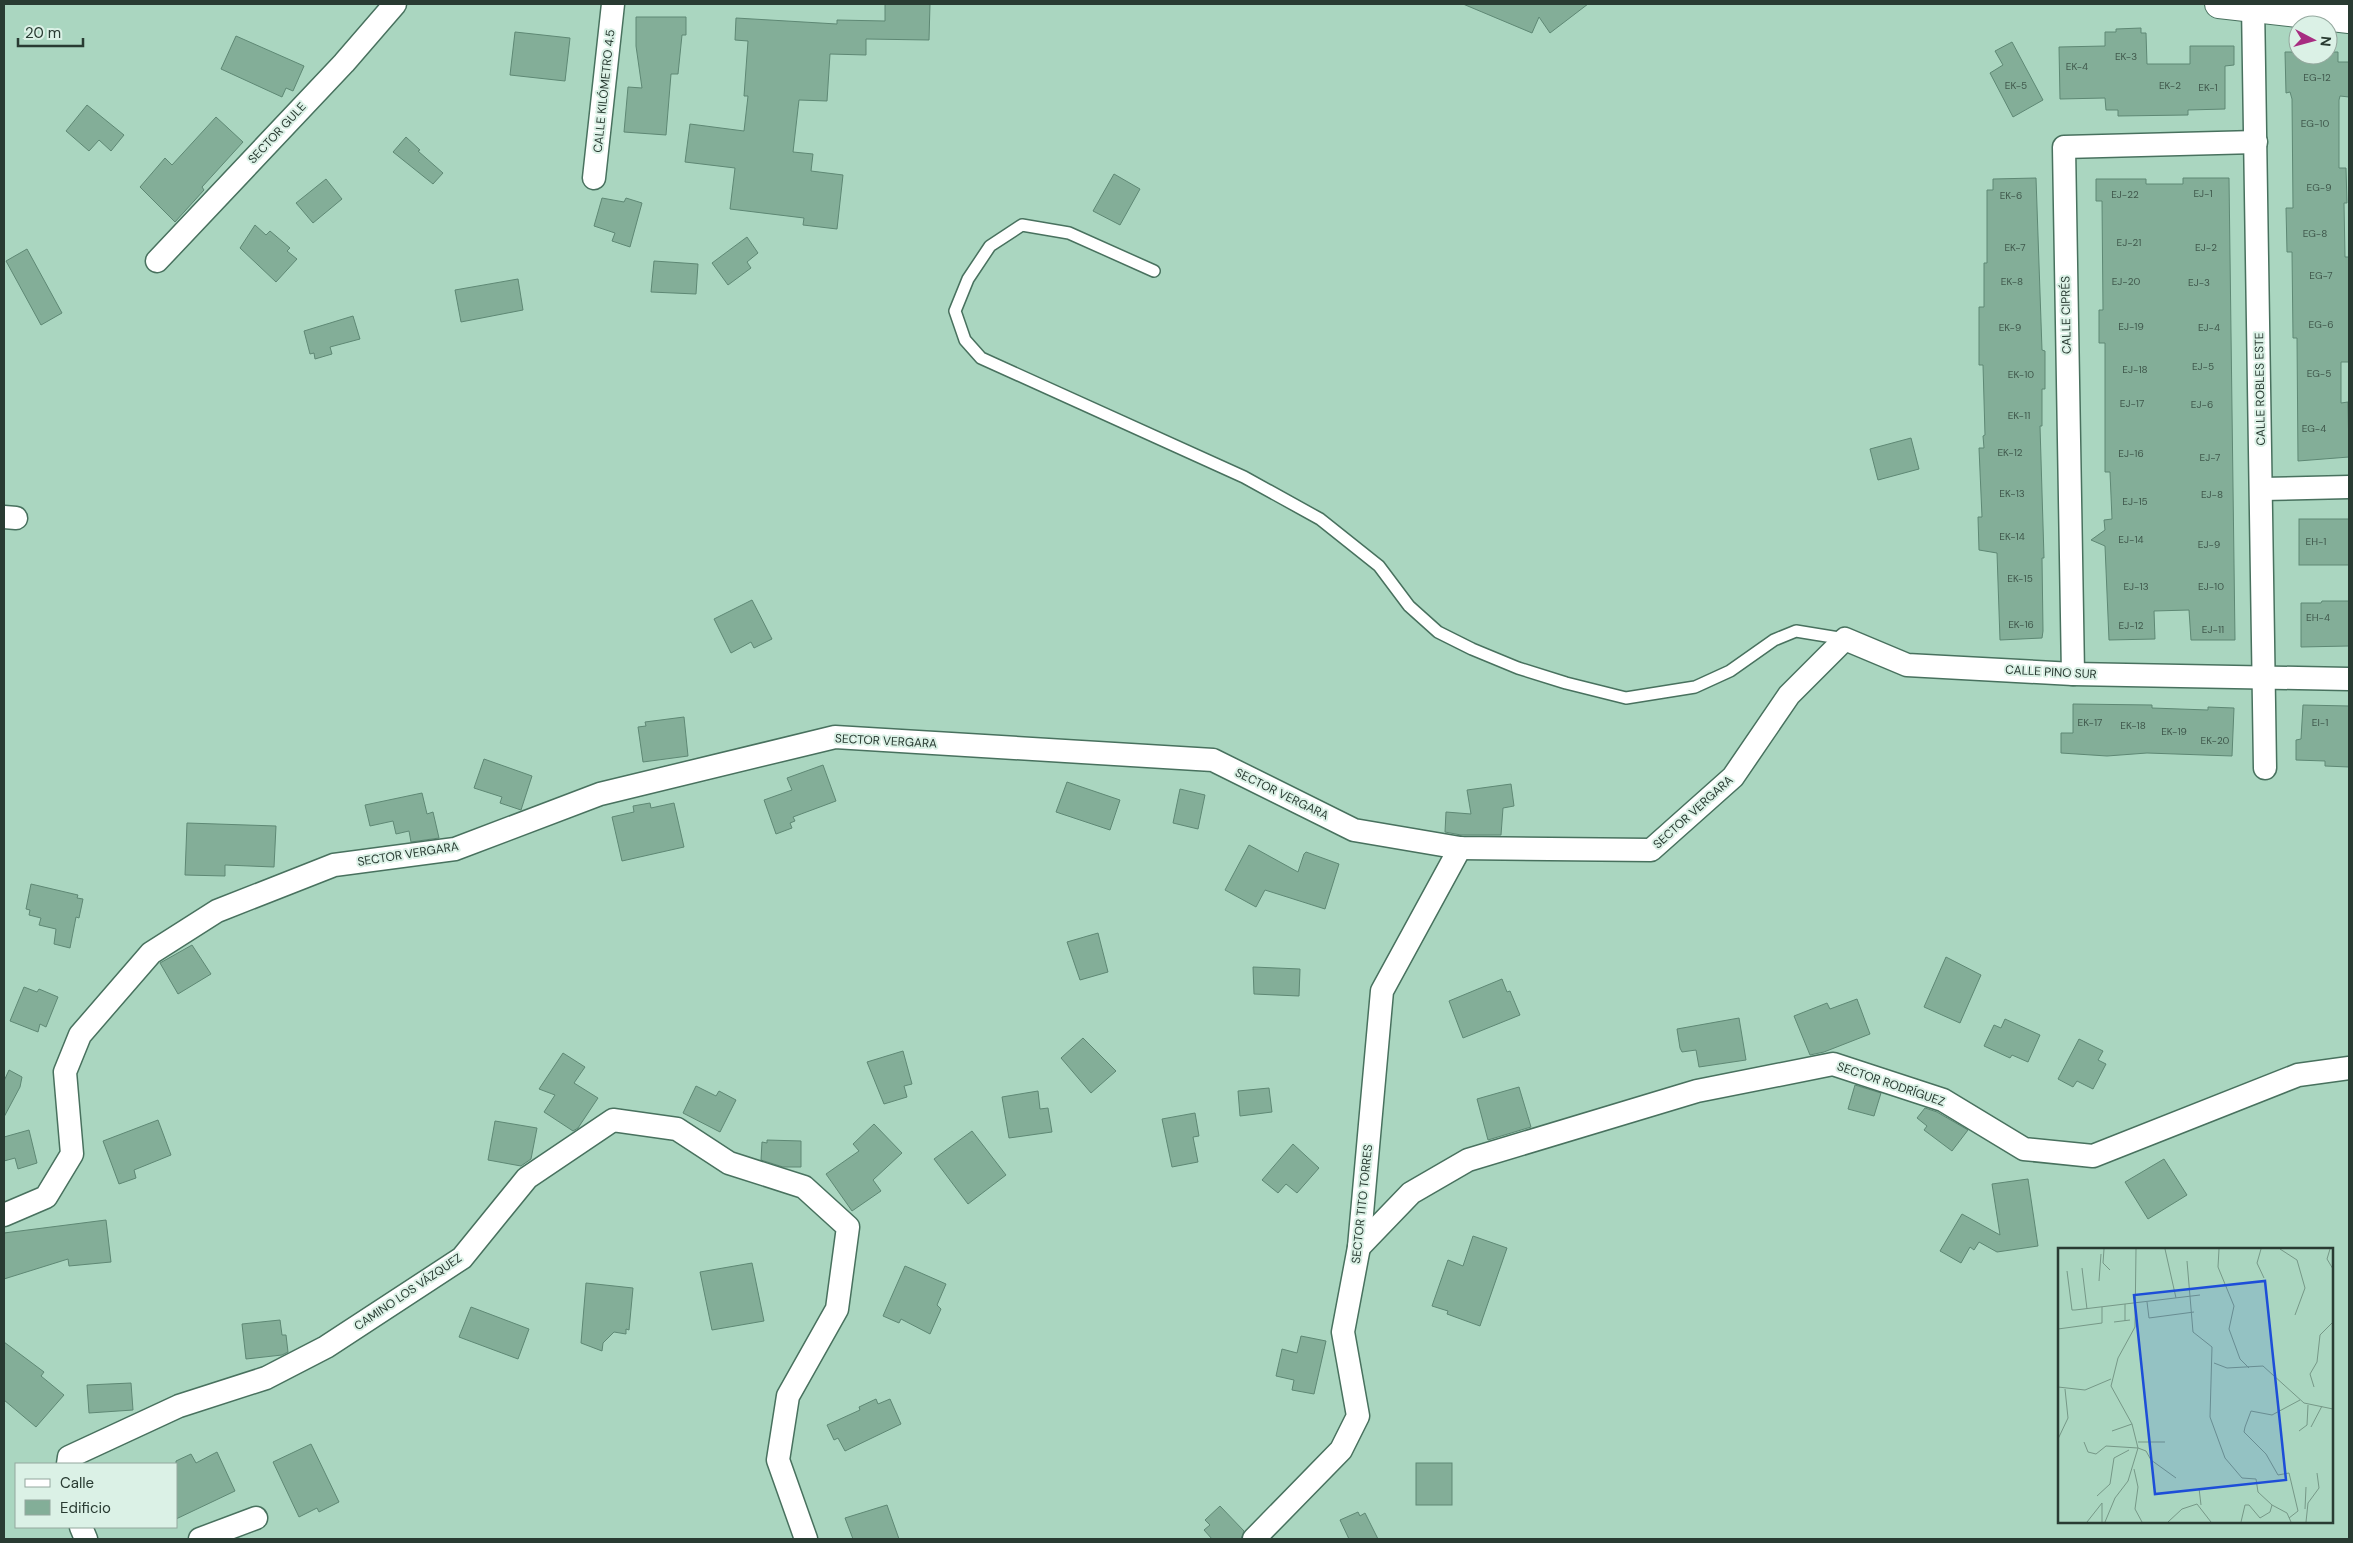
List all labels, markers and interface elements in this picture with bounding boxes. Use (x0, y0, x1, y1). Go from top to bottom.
scale bar (18, 15, 82, 47)
north arrow (2288, 15, 2338, 65)
text: 20 m (25, 23, 61, 43)
street label: CALLE KILÓMETRO 4.5 (590, 29, 618, 153)
text: N (2316, 35, 2335, 47)
house number: EK-3 (2115, 50, 2137, 63)
house number: EK-4 (2066, 60, 2088, 73)
house number: EG-12 (2303, 71, 2331, 84)
house number: EK-5 (2005, 79, 2027, 92)
house number: EK-2 (2159, 79, 2181, 92)
house number: EK-1 (2198, 81, 2218, 94)
street label: SECTOR GULE (245, 99, 310, 167)
house number: EG-10 (2301, 117, 2329, 130)
house number: EG-9 (2307, 181, 2331, 194)
house number: EJ-1 (2193, 187, 2213, 200)
house number: EJ-22 (2111, 188, 2139, 201)
house number: EK-6 (2000, 189, 2022, 202)
house number: EG-8 (2303, 227, 2327, 240)
house number: EJ-21 (2117, 236, 2141, 249)
house number: EK-7 (2004, 241, 2026, 254)
house number: EJ-2 (2195, 241, 2217, 254)
house number: EG-7 (2309, 269, 2333, 282)
house number: EK-8 (2001, 275, 2023, 288)
house number: EJ-20 (2112, 275, 2140, 288)
street label: CALLE CIPRÉS (2057, 276, 2075, 354)
house number: EJ-3 (2188, 276, 2210, 289)
house number: EG-6 (2309, 318, 2333, 331)
house number: EJ-19 (2118, 320, 2144, 333)
house number: EK-9 (1999, 321, 2021, 334)
house number: EJ-4 (2198, 321, 2220, 334)
street label: CALLE ROBLES ESTE (2251, 332, 2269, 446)
house number: EJ-5 (2192, 360, 2214, 373)
house number: EJ-18 (2122, 363, 2148, 376)
house number: EG-5 (2307, 367, 2331, 380)
house number: EK-10 (2008, 368, 2034, 381)
house number: EJ-17 (2120, 397, 2144, 410)
house number: EJ-6 (2191, 398, 2213, 411)
house number: EK-11 (2008, 409, 2030, 422)
house number: EG-4 (2302, 422, 2326, 435)
house number: EK-12 (1997, 446, 2023, 459)
house number: EJ-16 (2118, 447, 2144, 460)
house number: EJ-7 (2200, 451, 2220, 464)
house number: EK-13 (1999, 487, 2025, 500)
house number: EJ-8 (2201, 488, 2223, 501)
house number: EJ-15 (2122, 495, 2148, 508)
house number: EK-14 (1999, 530, 2025, 543)
house number: EJ-14 (2118, 533, 2144, 546)
house number: EH-1 (2306, 535, 2327, 548)
house number: EJ-9 (2198, 538, 2220, 551)
house number: EK-15 (2007, 572, 2033, 585)
house number: EJ-13 (2123, 580, 2149, 593)
house number: EJ-10 (2198, 580, 2224, 593)
house number: EH-4 (2306, 611, 2330, 624)
house number: EK-16 (2008, 618, 2034, 631)
house number: EJ-12 (2119, 619, 2144, 632)
house number: EJ-11 (2202, 623, 2224, 636)
street label: CALLE PINO SUR (2005, 662, 2097, 682)
house number: EK-17 (2078, 716, 2102, 729)
house number: EI-1 (2312, 716, 2328, 729)
house number: EK-18 (2120, 719, 2146, 732)
house number: EK-19 (2161, 725, 2187, 738)
street label: SECTOR VERGARA (835, 730, 937, 752)
house number: EK-20 (2201, 734, 2230, 747)
street label: SECTOR VERGARA (1233, 764, 1331, 824)
street label: SECTOR VERGARA (1650, 772, 1736, 852)
street label: SECTOR VERGARA (356, 838, 460, 870)
street label: SECTOR RODRÍGUEZ (1835, 1058, 1947, 1110)
street label: SECTOR TITO TORRES (1348, 1143, 1376, 1264)
inset map (2058, 1248, 2333, 1523)
street label: CAMINO LOS VÁZQUEZ (351, 1250, 465, 1334)
legend (15, 1463, 178, 1528)
text: Calle (60, 1473, 94, 1493)
text: Edificio (60, 1498, 111, 1518)

